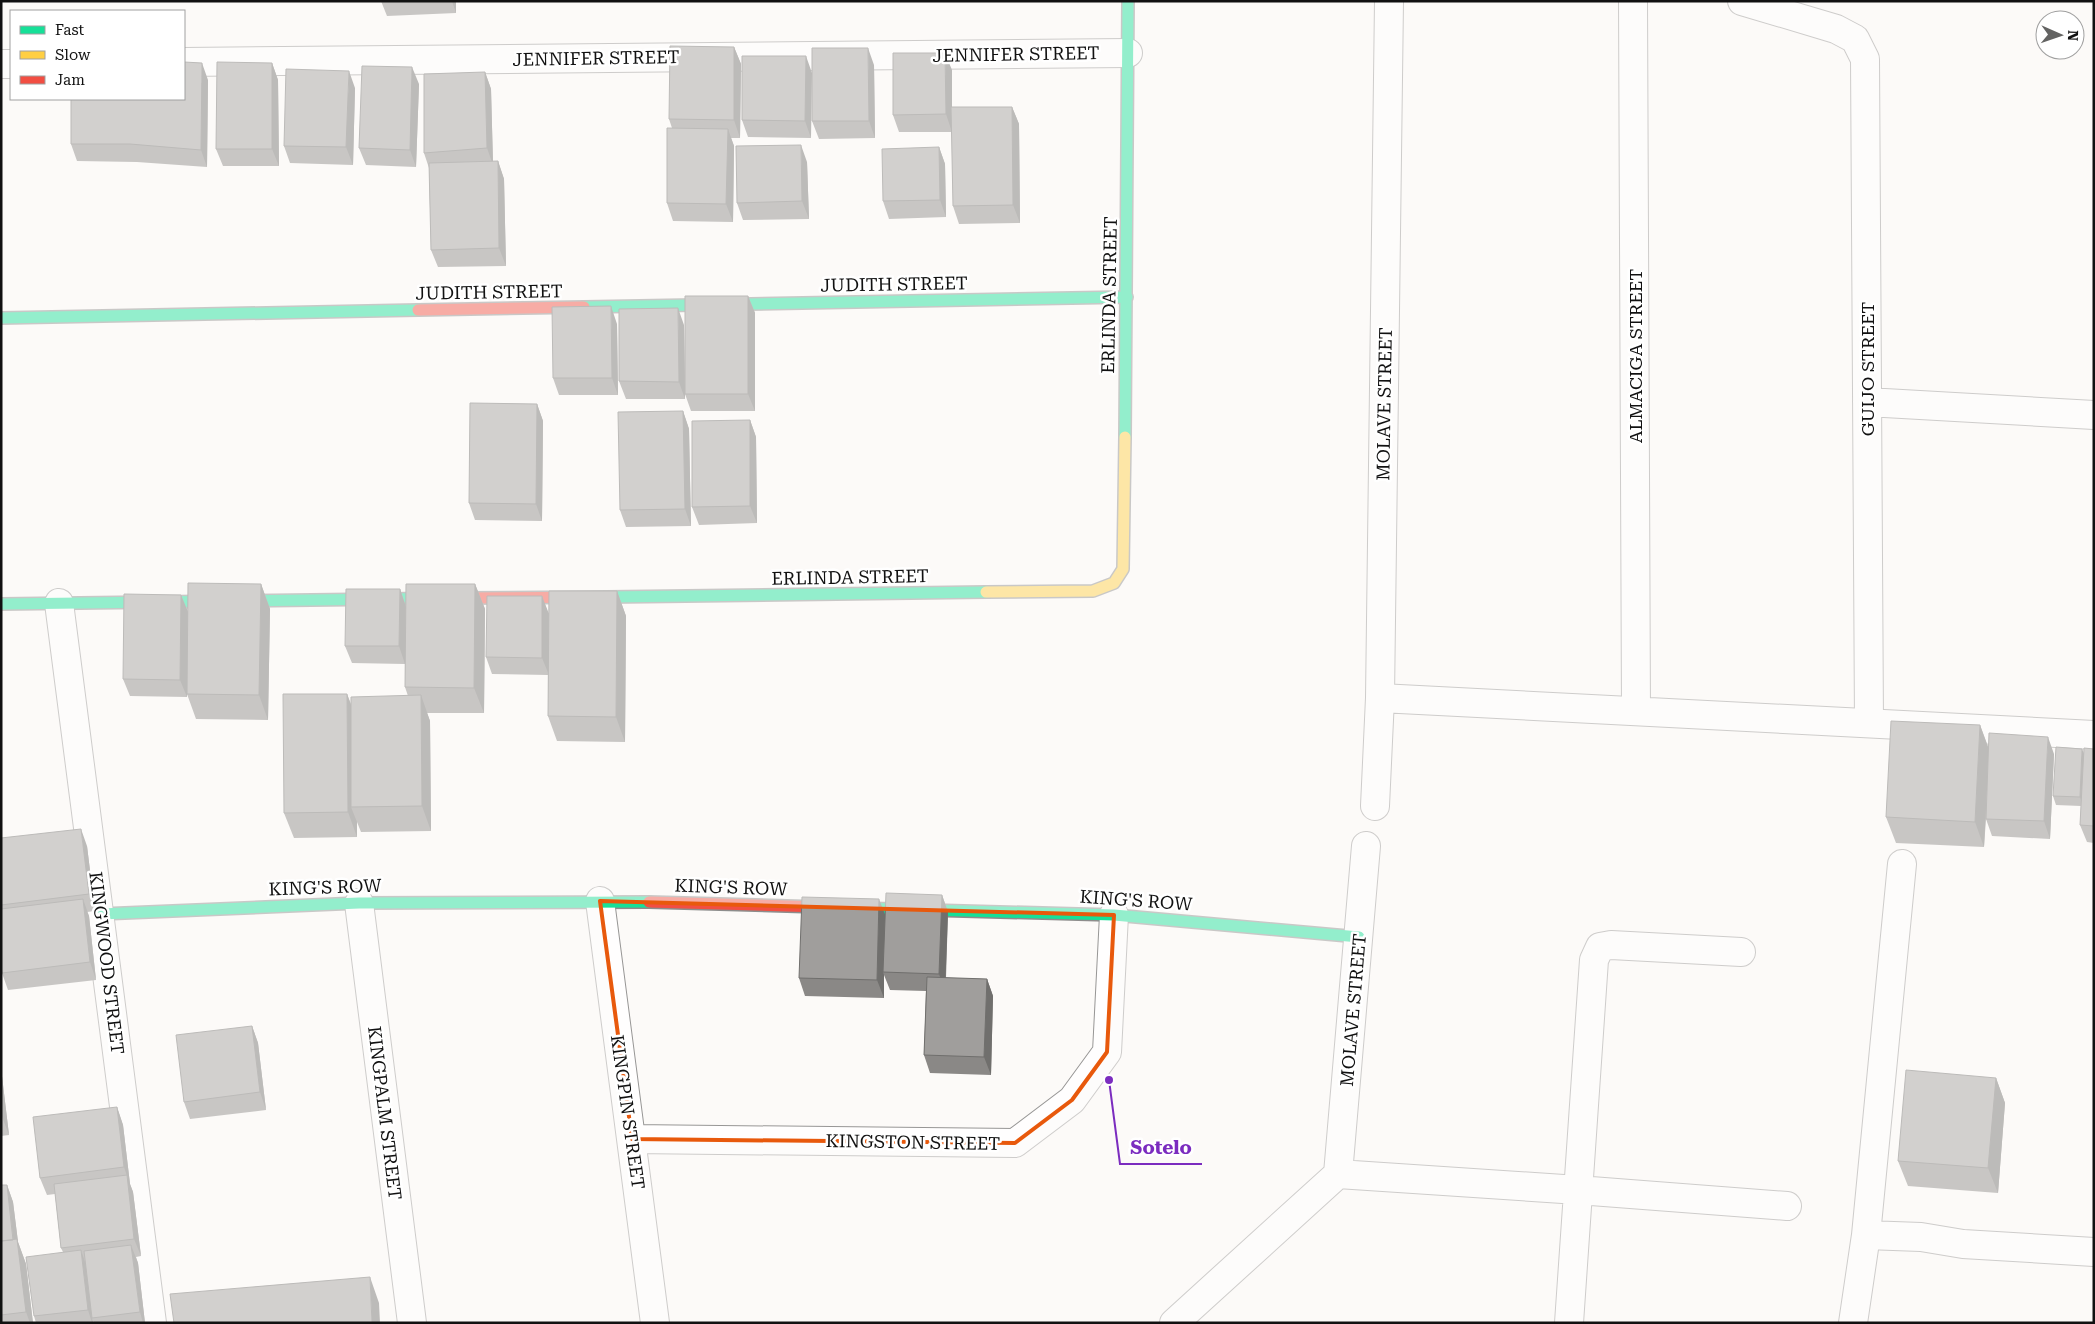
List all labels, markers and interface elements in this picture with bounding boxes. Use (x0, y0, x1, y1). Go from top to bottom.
legend (10, 10, 185, 100)
north arrow (2035, 10, 2085, 60)
text: Fast (55, 21, 85, 39)
text: N (2065, 30, 2081, 41)
street label: JENNIFER STREET (932, 42, 1100, 66)
text: Slow (55, 46, 91, 64)
street label: JENNIFER STREET (512, 46, 680, 70)
text: Jam (55, 71, 85, 89)
street label: ERLINDA STREET (1097, 216, 1121, 374)
street label: ALMACIGA STREET (1625, 269, 1646, 443)
street label: JUDITH STREET (820, 272, 968, 296)
street label: JUDITH STREET (415, 280, 563, 304)
street label: GUIJO STREET (1857, 302, 1878, 436)
street label: MOLAVE STREET (1372, 327, 1396, 481)
street label: ERLINDA STREET (771, 565, 929, 589)
street label: KINGWOOD STREET (85, 871, 129, 1055)
street label: KING'S ROW (268, 875, 383, 899)
street label: KING'S ROW (674, 875, 789, 899)
street label: KING'S ROW (1079, 886, 1194, 914)
street label: MOLAVE STREET (1336, 933, 1370, 1087)
street label: KINGPALM STREET (364, 1025, 406, 1201)
street label: KINGPIN STREET (607, 1033, 649, 1191)
street label: KINGSTON STREET (826, 1130, 1000, 1154)
callout: Sotelo (1120, 1130, 1202, 1164)
text: Sotelo (1130, 1136, 1192, 1159)

